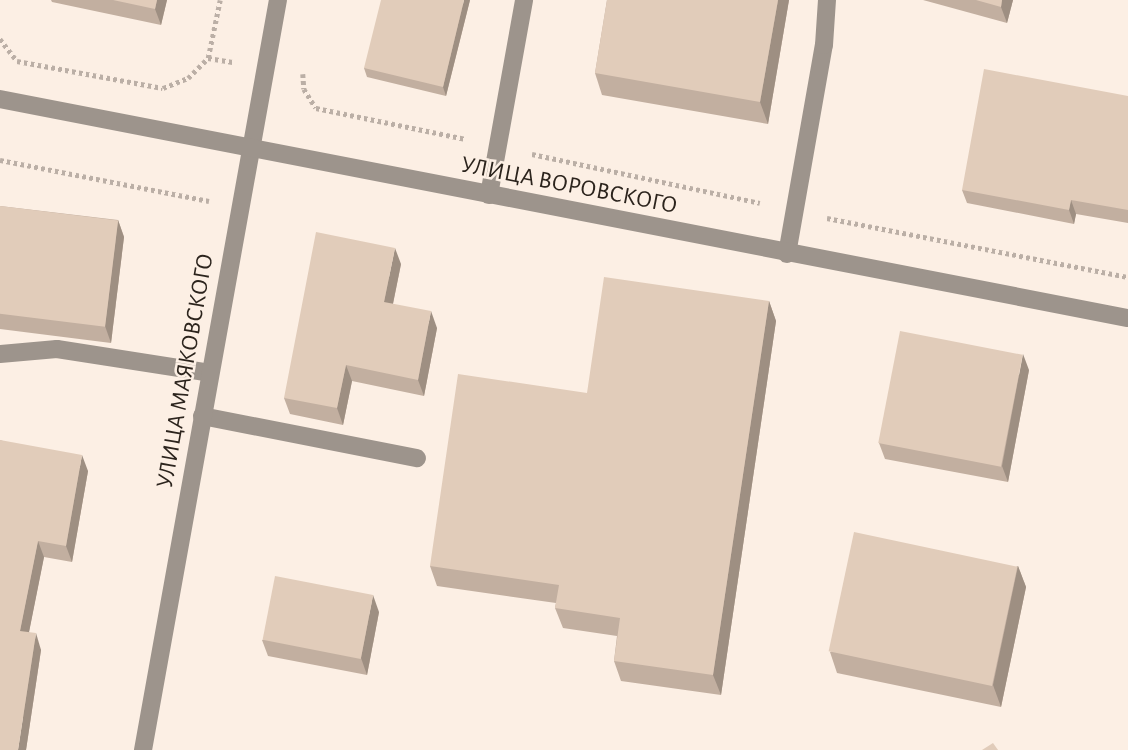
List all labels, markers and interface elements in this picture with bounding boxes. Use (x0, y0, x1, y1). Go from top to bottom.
street label: УЛИЦА ВОРОВСКОГО (458, 151, 680, 221)
street label: УЛИЦА МАЯКОВСКОГО (151, 251, 221, 491)

